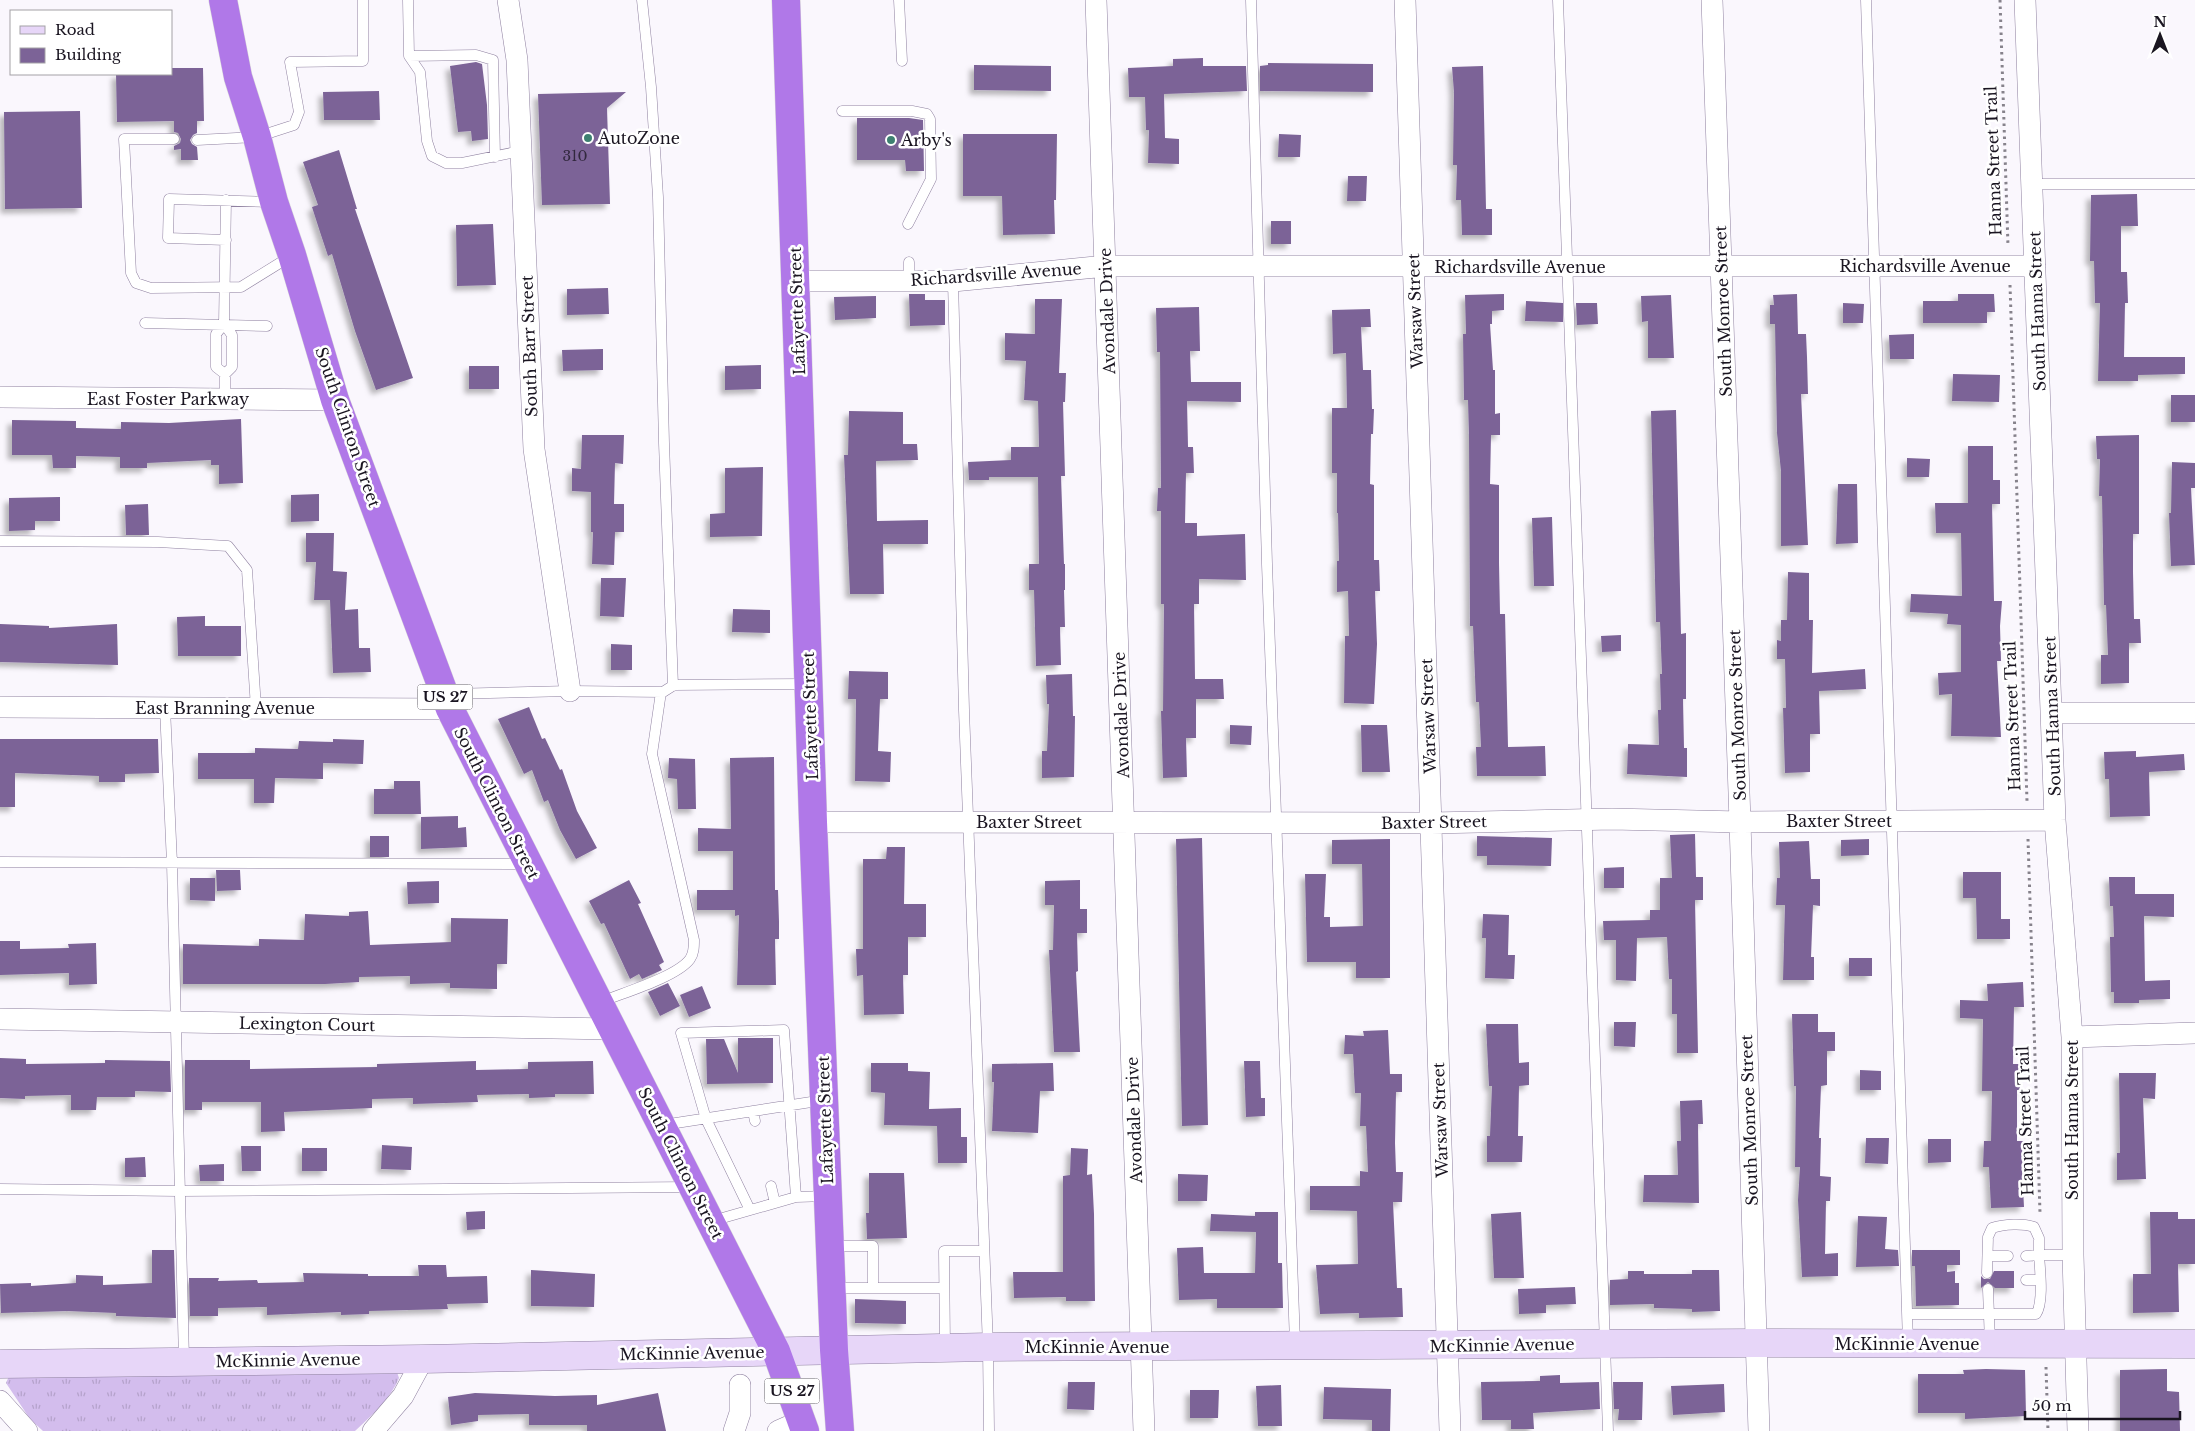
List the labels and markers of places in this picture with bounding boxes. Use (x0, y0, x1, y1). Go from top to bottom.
place label: AutoZone (597, 128, 680, 148)
place label: Arby's (900, 130, 952, 150)
marker: AutoZone (582, 132, 594, 144)
marker: Arby's (885, 134, 897, 146)

